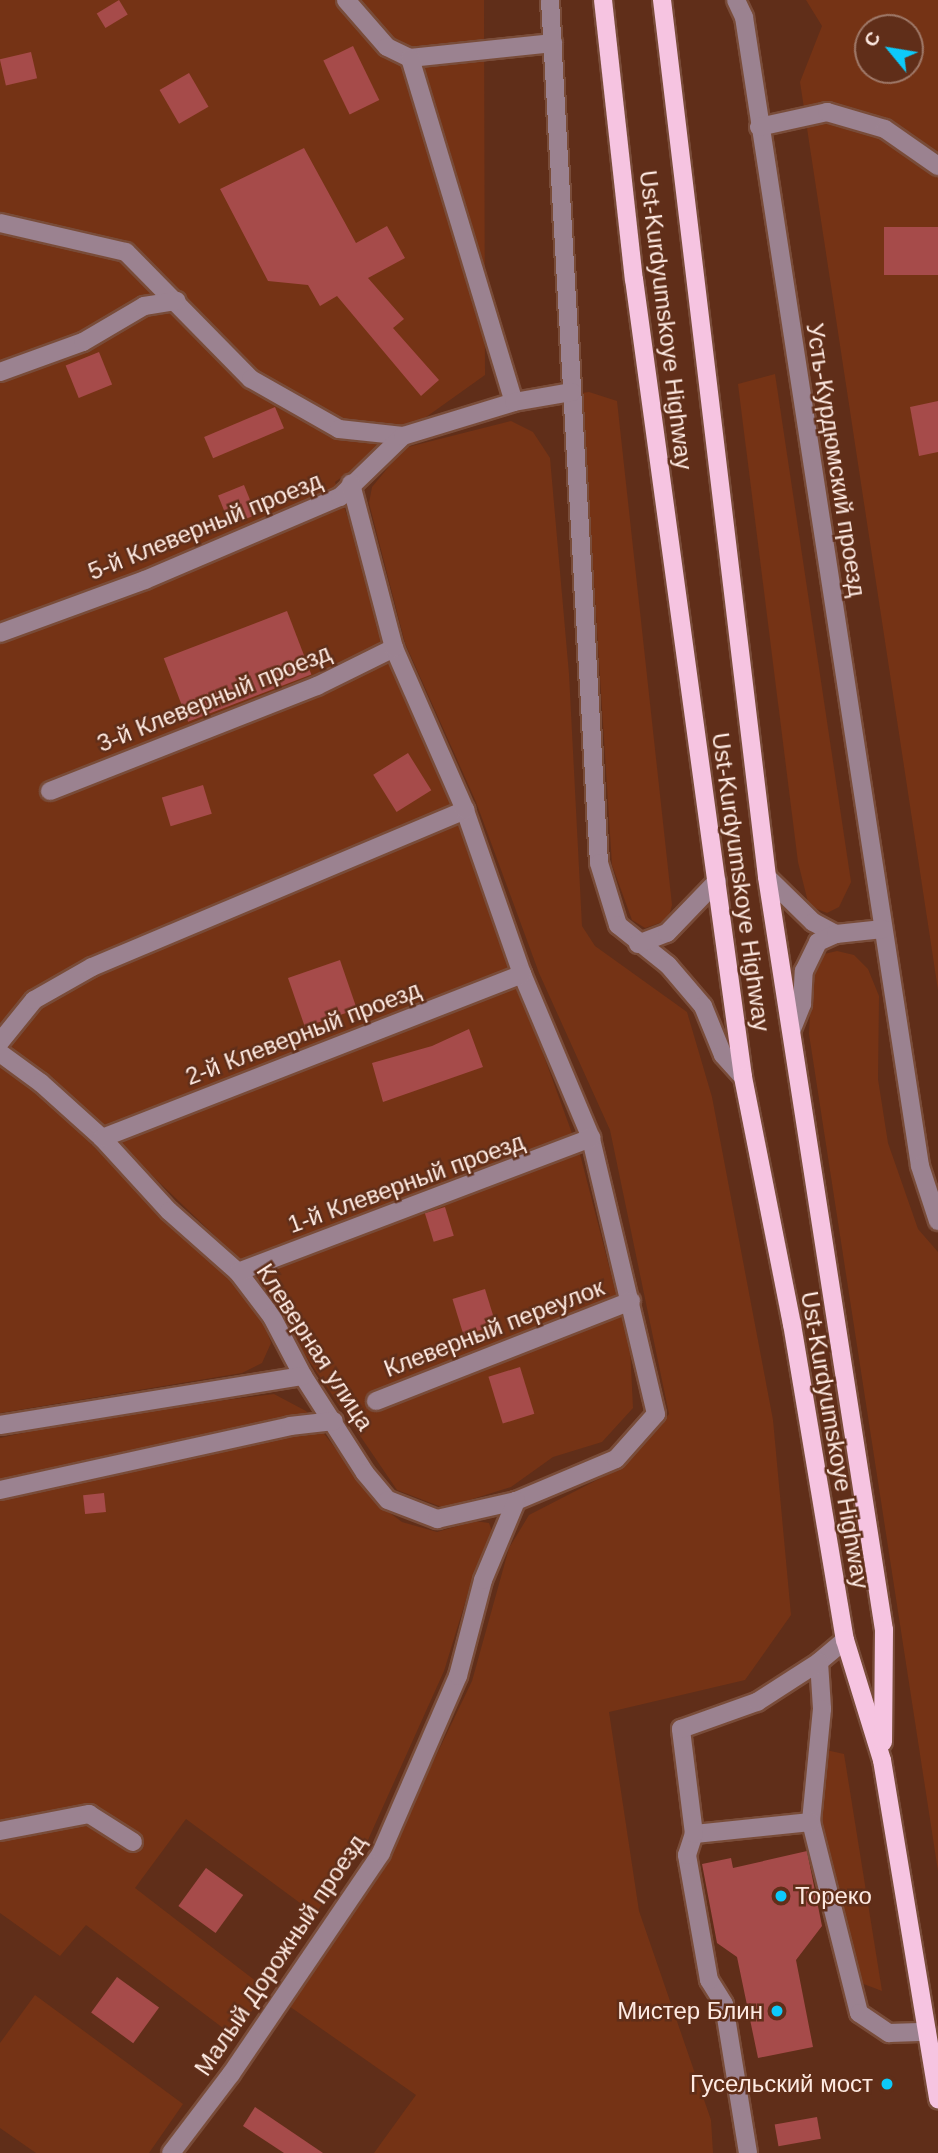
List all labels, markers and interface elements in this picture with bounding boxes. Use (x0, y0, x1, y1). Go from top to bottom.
north arrow (854, 14, 924, 84)
text: С (860, 28, 885, 50)
street label: Ust-Kurdyumskoye Highway (633, 169, 699, 471)
street label: Усть-Курдюмский проезд (800, 321, 872, 599)
street label: 5-й Клеверный проезд (84, 466, 326, 586)
street label: 3-й Клеверный проезд (93, 638, 335, 758)
street label: Ust-Kurdyumskoye Highway (706, 731, 776, 1033)
street label: 2-й Клеверный проезд (181, 975, 425, 1091)
street label: 1-й Клеверный проезд (284, 1127, 528, 1239)
street label: Клеверная улица (250, 1258, 380, 1436)
street label: Клеверный переулок (380, 1273, 608, 1383)
street label: Ust-Kurdyumskoye Highway (795, 1289, 875, 1591)
street label: Малый Дорожный проезд (188, 1829, 372, 2081)
place label: Тореко (795, 1882, 872, 1910)
marker: Тореко (773, 1888, 789, 1904)
place label: Мистер Блин (617, 1997, 763, 2025)
marker: Мистер Блин (769, 2003, 785, 2019)
place label: Гусельский мост (690, 2070, 873, 2098)
marker: Гусельский мост (879, 2076, 895, 2092)

